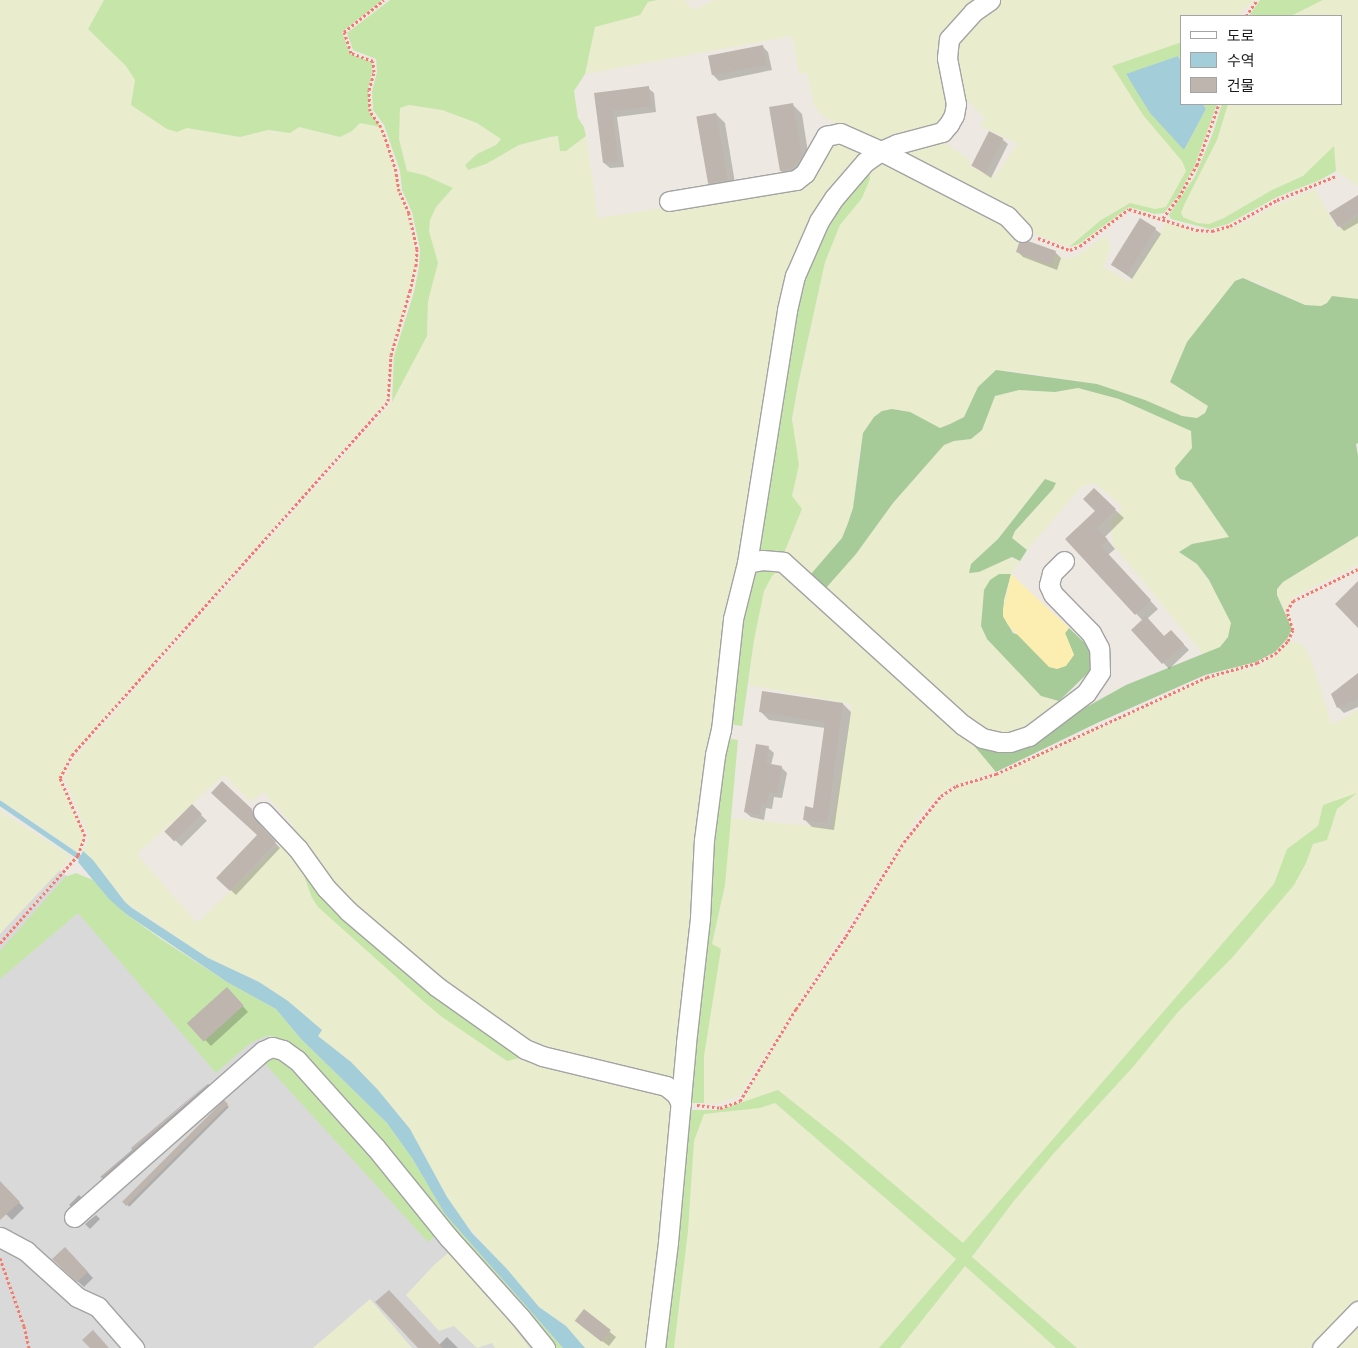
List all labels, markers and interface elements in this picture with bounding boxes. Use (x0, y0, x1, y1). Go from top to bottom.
legend (1180, 15, 1343, 105)
text: 도로 (1227, 29, 1255, 44)
text: 수역 (1227, 54, 1255, 69)
text: 건물 (1227, 79, 1255, 94)

